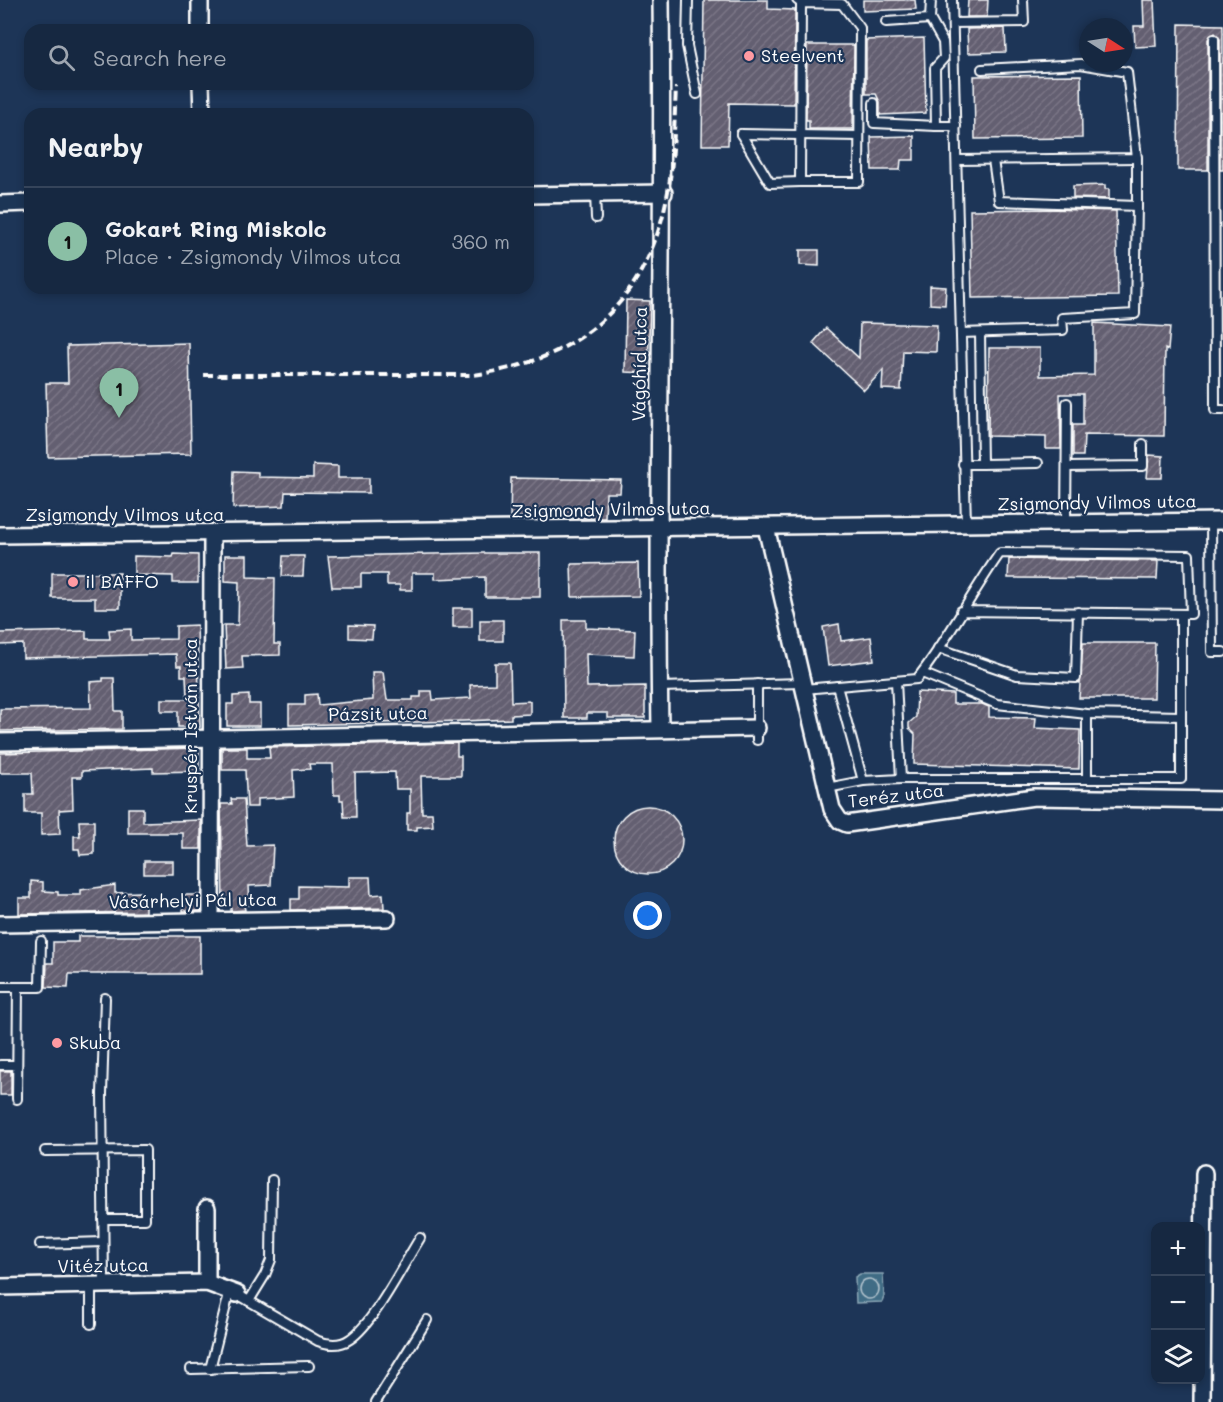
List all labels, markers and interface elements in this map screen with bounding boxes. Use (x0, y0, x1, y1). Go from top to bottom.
north arrow (1079, 18, 1133, 72)
search box (24, 24, 534, 90)
icon: search (45, 41, 78, 74)
text: Search here (93, 43, 227, 72)
place label: Steelvent (761, 43, 844, 67)
marker: Steelvent (742, 49, 756, 63)
text: Nearby (48, 130, 143, 164)
text: Gokart Ring Miskolc (105, 214, 327, 243)
text: 1 (63, 228, 72, 254)
text: 360 m (452, 228, 510, 254)
text: Place · Zsigmondy Vilmos utca (105, 243, 402, 269)
street label: Vágóhíd utca (626, 306, 652, 422)
pin: 1 (100, 368, 138, 418)
street label: Zsigmondy Vilmos utca (997, 488, 1197, 516)
street label: Zsigmondy Vilmos utca (511, 495, 711, 523)
street label: Zsigmondy Vilmos utca (25, 502, 225, 526)
place label: il BAFFO (85, 569, 159, 593)
marker: il BAFFO (66, 575, 80, 589)
street label: Kruspér István utca (178, 638, 202, 814)
street label: Pázsit utca (328, 700, 428, 726)
street label: Teréz utca (846, 777, 945, 813)
street label: Vásárhelyi Pál utca (108, 887, 278, 913)
your location (633, 901, 662, 930)
place label: Skuba (69, 1030, 121, 1054)
marker: Skuba (50, 1036, 64, 1050)
map controls (1151, 1222, 1205, 1384)
button: + (1151, 1222, 1205, 1276)
street label: Vitéz utca (57, 1252, 149, 1278)
button: − (1151, 1276, 1205, 1330)
button: layers (1151, 1330, 1205, 1384)

